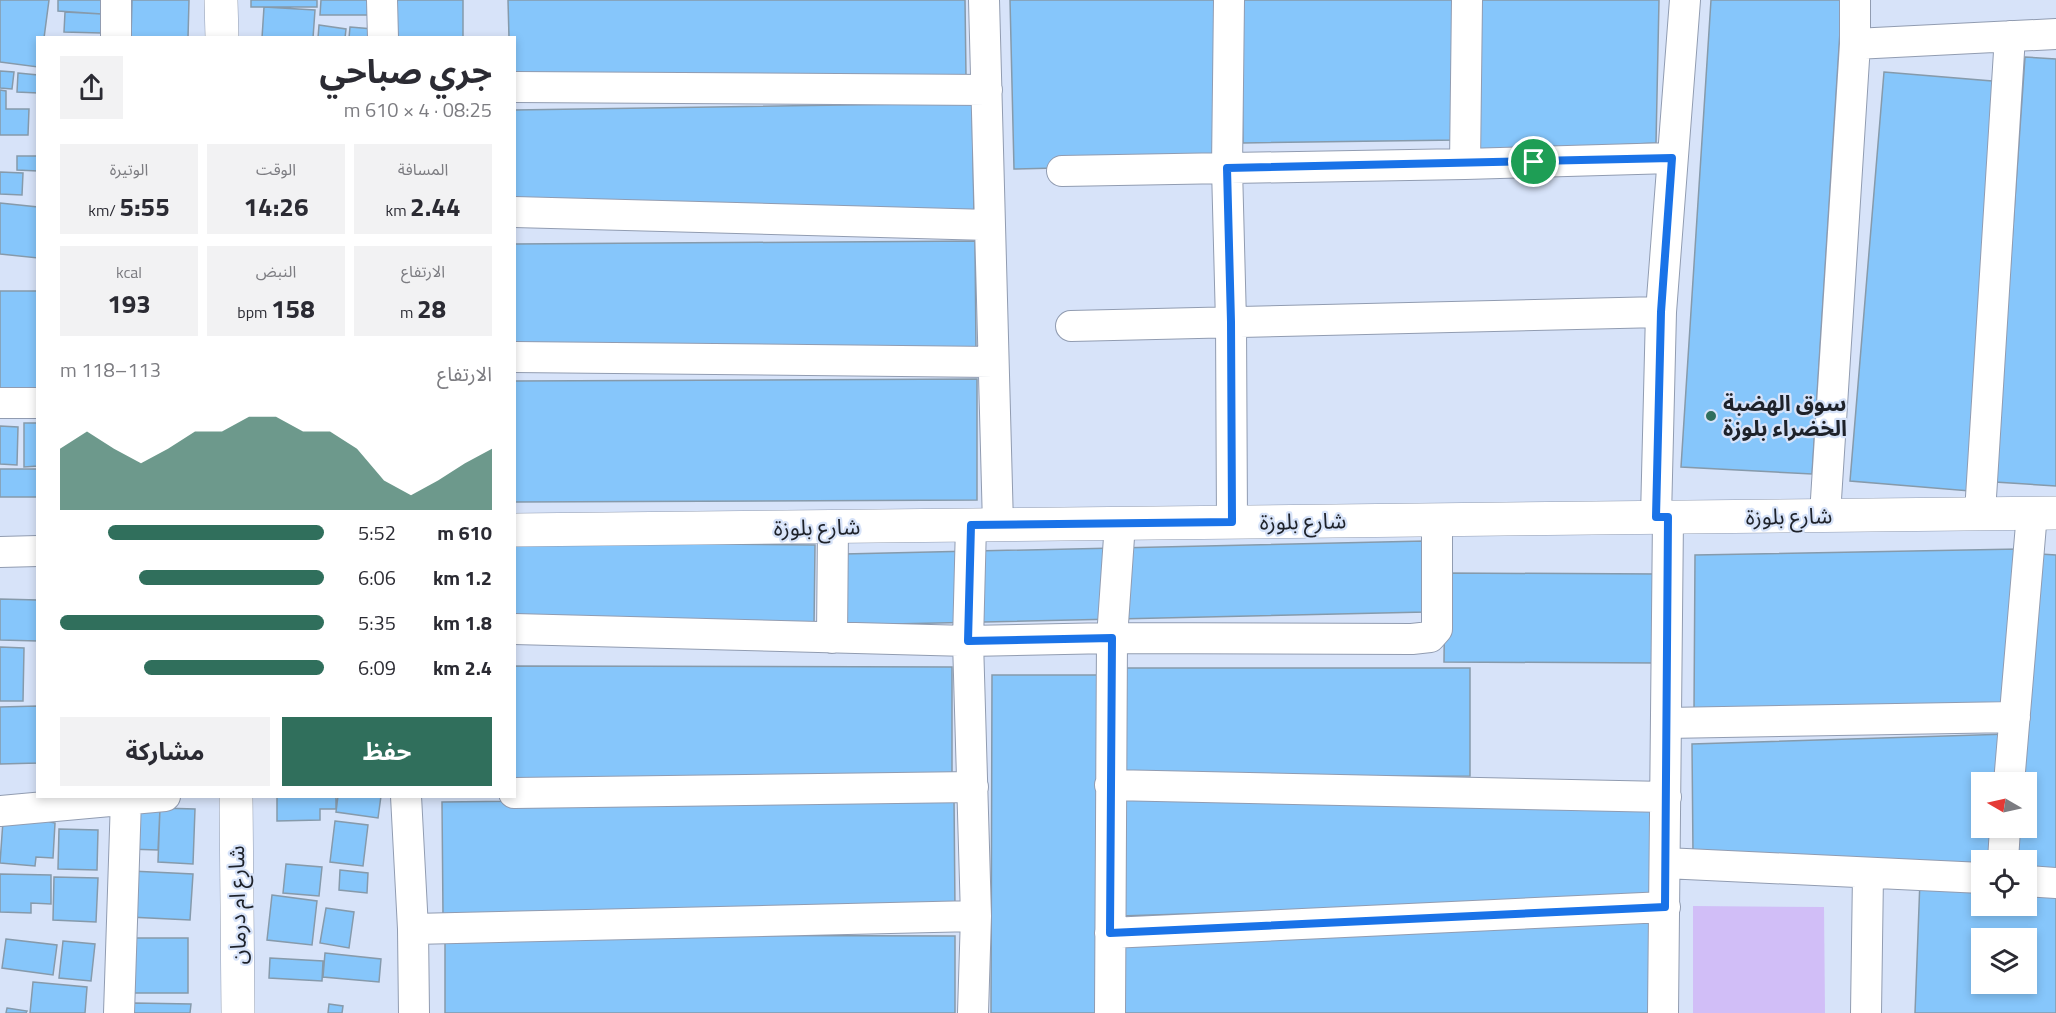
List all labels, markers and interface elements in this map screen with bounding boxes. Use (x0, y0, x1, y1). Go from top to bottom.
text: جري صباحي (320, 46, 492, 96)
button: share (60, 56, 123, 119)
text: 08:25 · 4 × 610 m (344, 94, 492, 125)
pin (1508, 136, 1559, 187)
icon: arrive (1517, 145, 1550, 178)
text: الوتيرة (110, 157, 148, 181)
text: الوقت (256, 157, 296, 181)
text: المسافة (398, 157, 448, 181)
text: 5:55 (119, 187, 170, 226)
text: 14:26 (244, 187, 308, 226)
text: 2.44 (410, 187, 460, 226)
text: /km (88, 198, 119, 222)
text: km (386, 198, 410, 222)
text: النبض (256, 259, 296, 283)
text: الارتفاع (401, 259, 445, 283)
text: kcal (116, 260, 142, 284)
text: 193 (107, 284, 151, 323)
text: 158 (271, 289, 315, 328)
text: 28 (417, 289, 446, 328)
text: bpm (237, 300, 271, 324)
text: m (400, 300, 417, 324)
text: 113–118 m (60, 354, 161, 385)
text: الارتفاع (437, 358, 492, 389)
place label: سوق الهضبة الخضراء بلوزة (1723, 386, 1847, 445)
marker: سوق الهضبة الخضراء بلوزة (1704, 409, 1718, 423)
street label: شارع بلوزة (1745, 498, 1833, 534)
street label: شارع بلوزة (1259, 503, 1347, 539)
street label: شارع بلوزة (773, 509, 861, 545)
text: 5:52 (358, 517, 396, 548)
text: 610 m (437, 517, 492, 548)
text: 6:06 (358, 562, 396, 593)
text: 1.2 km (433, 562, 492, 593)
text: 5:35 (358, 607, 396, 638)
text: 1.8 km (433, 607, 492, 638)
text: 6:09 (358, 652, 396, 683)
text: 2.4 km (433, 652, 492, 683)
button: مشاركة (60, 717, 270, 786)
button: حفظ (282, 717, 492, 786)
north arrow (1971, 772, 2037, 838)
map controls (1971, 772, 2037, 994)
street label: شارع ام درمان (219, 845, 255, 965)
button: locate (1971, 850, 2037, 916)
button: layers (1971, 928, 2037, 994)

